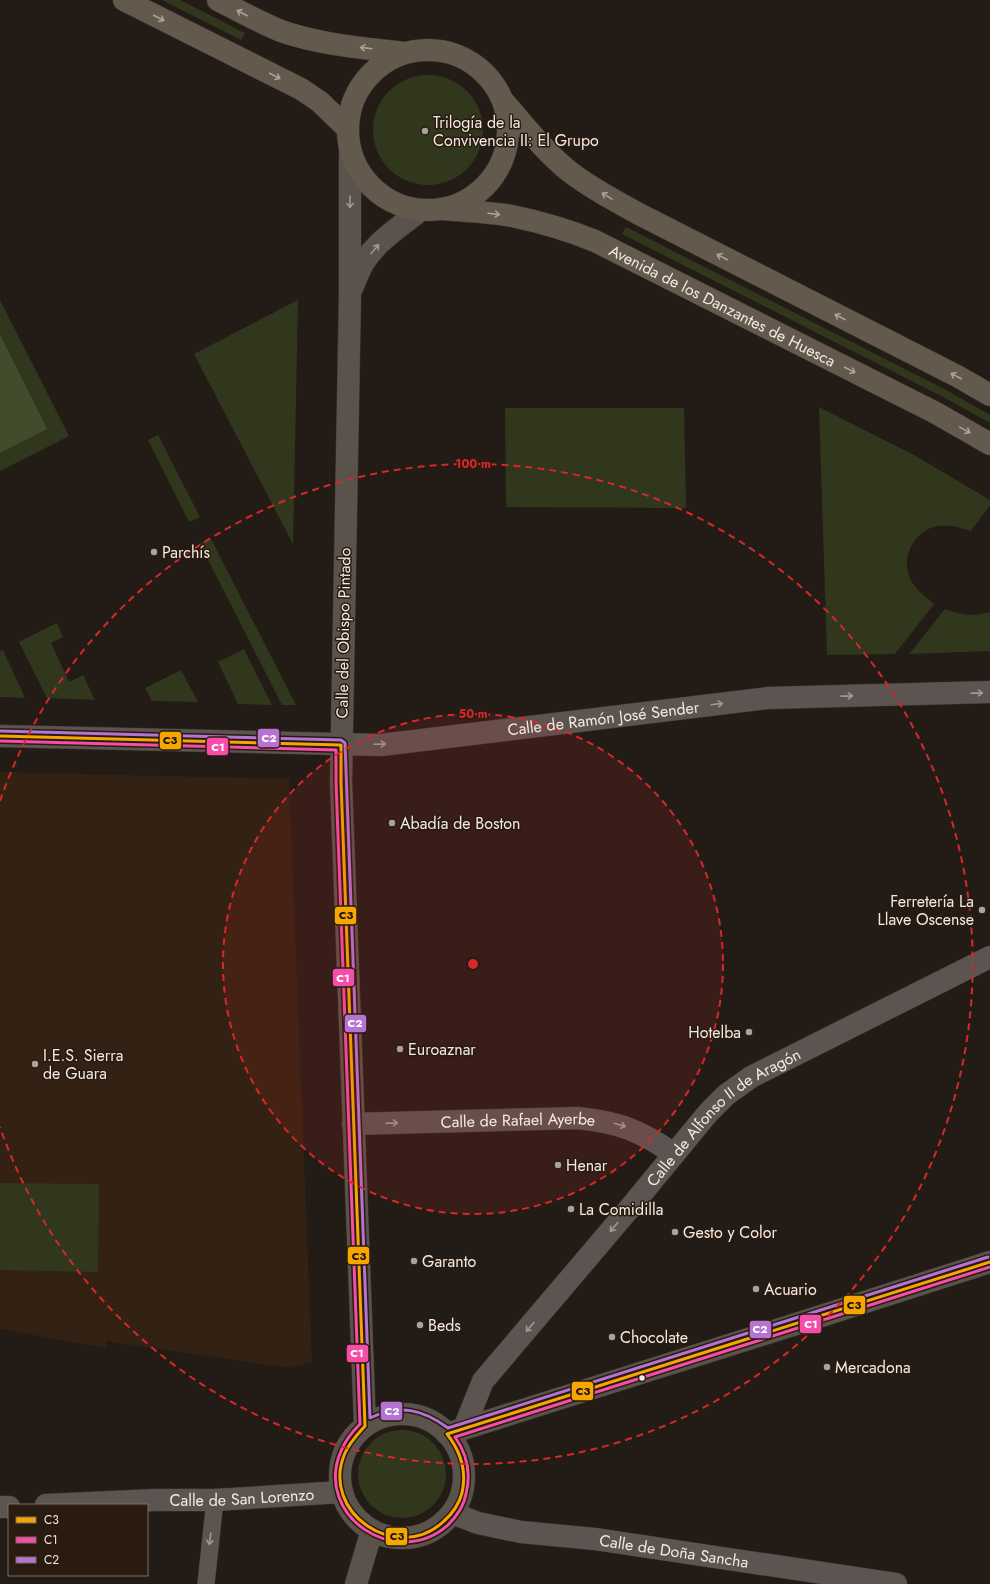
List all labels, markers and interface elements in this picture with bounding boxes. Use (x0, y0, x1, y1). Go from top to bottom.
one-way arrow (237, 8, 249, 16)
one-way arrow (152, 14, 164, 22)
one-way arrow (360, 44, 373, 52)
one-way arrow (268, 73, 280, 80)
place label: Trilogía de la Convivencia II: El Grupo (433, 111, 599, 152)
marker: Trilogía de la Convivencia II: El Grupo (420, 126, 430, 136)
one-way arrow (601, 192, 613, 200)
one-way arrow (346, 195, 354, 208)
one-way arrow (487, 210, 500, 218)
street label: Avenida de los Danzantes de Huesca (605, 239, 839, 373)
one-way arrow (370, 244, 379, 254)
one-way arrow (716, 253, 728, 260)
one-way arrow (834, 313, 846, 320)
one-way arrow (844, 366, 856, 374)
one-way arrow (950, 371, 962, 379)
one-way arrow (959, 426, 971, 434)
text: 100 m (455, 455, 491, 473)
place label: Parchís (162, 541, 210, 564)
marker: Parchís (149, 547, 159, 557)
street label: Calle del Obispo Pintado (331, 547, 356, 719)
one-way arrow (970, 689, 983, 696)
one-way arrow (840, 692, 853, 700)
street label: Calle de Ramón José Sender (506, 695, 701, 742)
one-way arrow (710, 700, 723, 708)
text: 50 m (458, 705, 488, 723)
line badge: C2 (257, 728, 280, 748)
text: C2 (262, 730, 276, 746)
line badge: C3 (159, 731, 182, 750)
text: C3 (163, 732, 177, 748)
line badge: C1 (206, 737, 229, 756)
text: C1 (211, 739, 225, 755)
one-way arrow (373, 741, 386, 748)
place label: Abadía de Boston (400, 812, 520, 835)
marker: Abadía de Boston (387, 818, 397, 828)
place label: Ferretería La Llave Oscense (878, 890, 974, 931)
marker: Ferretería La Llave Oscense (977, 905, 987, 915)
line badge: C3 (334, 906, 357, 925)
text: C3 (339, 907, 353, 923)
centre of rings (466, 957, 480, 971)
line badge: C1 (332, 968, 355, 987)
text: C1 (336, 970, 350, 986)
line badge: C2 (344, 1014, 367, 1033)
text: C2 (348, 1015, 362, 1031)
place label: Hotelba (688, 1021, 741, 1044)
marker: Hotelba (744, 1027, 754, 1037)
place label: Euroaznar (408, 1038, 476, 1061)
street label: Calle de Alfonso II de Aragón (641, 1043, 805, 1191)
place label: I.E.S. Sierra de Guara (43, 1044, 124, 1085)
marker: Euroaznar (395, 1044, 405, 1054)
marker: I.E.S. Sierra de Guara (30, 1059, 40, 1069)
street label: Calle de Rafael Ayerbe (440, 1107, 597, 1134)
one-way arrow (385, 1120, 398, 1127)
one-way arrow (613, 1122, 626, 1129)
place label: Henar (566, 1154, 608, 1177)
marker: Henar (553, 1160, 563, 1170)
place label: La Comidilla (579, 1198, 663, 1221)
marker: La Comidilla (566, 1204, 576, 1214)
place label: Gesto y Color (683, 1221, 777, 1244)
one-way arrow (609, 1222, 618, 1233)
marker: Gesto y Color (670, 1227, 680, 1237)
line badge: C3 (347, 1246, 370, 1265)
text: C3 (352, 1248, 366, 1264)
place label: Garanto (422, 1250, 477, 1273)
marker: Garanto (409, 1256, 419, 1266)
place label: Acuario (764, 1278, 817, 1301)
marker: Acuario (751, 1284, 761, 1294)
line badge: C3 (843, 1295, 866, 1315)
text: C3 (847, 1297, 861, 1313)
place label: Beds (428, 1314, 461, 1337)
line badge: C1 (799, 1314, 822, 1334)
text: C1 (804, 1316, 818, 1332)
marker: Beds (415, 1320, 425, 1330)
line badge: C2 (749, 1320, 772, 1339)
one-way arrow (526, 1321, 535, 1332)
text: C2 (753, 1321, 767, 1337)
place label: Chocolate (620, 1326, 688, 1349)
marker: Chocolate (607, 1332, 617, 1342)
line badge: C1 (346, 1344, 369, 1363)
text: C1 (350, 1345, 364, 1361)
place label: Mercadona (835, 1356, 911, 1379)
marker: Mercadona (822, 1362, 832, 1372)
unlabelled marker (637, 1373, 647, 1383)
line badge: C3 (571, 1381, 594, 1401)
text: C3 (576, 1383, 590, 1399)
line badge: C2 (380, 1401, 403, 1421)
text: C2 (385, 1403, 399, 1419)
street label: Calle de San Lorenzo (170, 1483, 315, 1512)
legend (8, 1504, 148, 1576)
text: C3 (44, 1511, 59, 1529)
line badge: C3 (385, 1527, 408, 1546)
text: C3 (390, 1528, 404, 1544)
street label: Calle de Doña Sancha (598, 1529, 750, 1574)
text: C1 (44, 1531, 58, 1549)
one-way arrow (206, 1532, 214, 1545)
text: C2 (44, 1551, 59, 1569)

